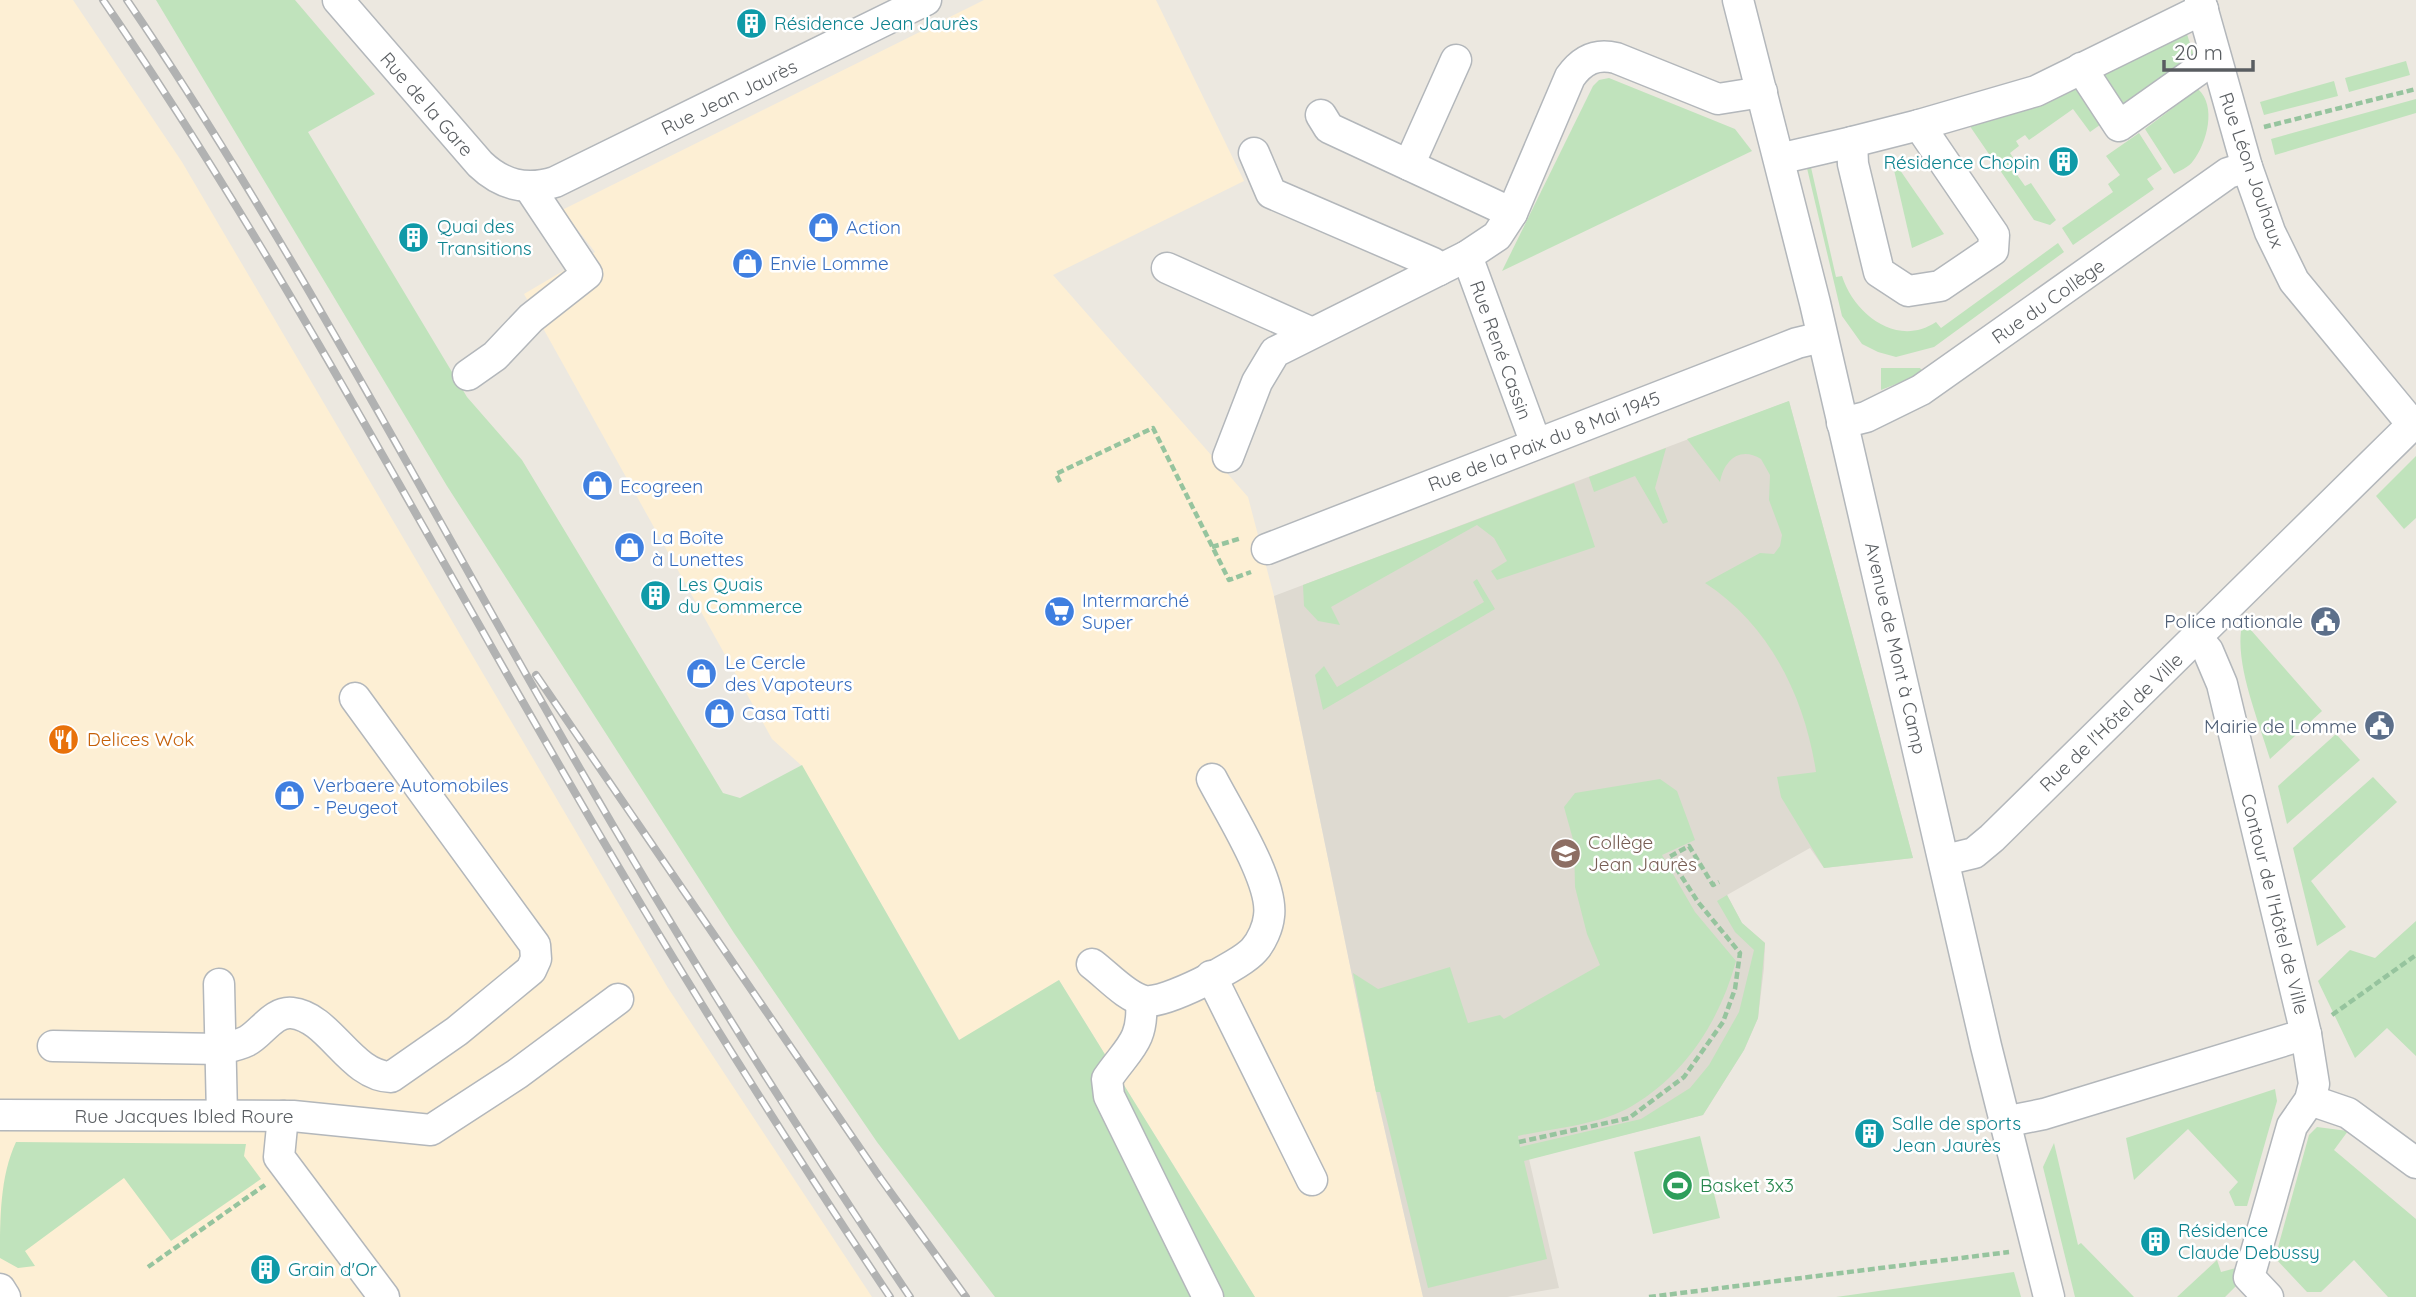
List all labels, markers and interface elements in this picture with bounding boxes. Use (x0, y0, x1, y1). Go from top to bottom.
building icon: Résidence Jean Jaurès (734, 6, 768, 40)
place label: Résidence Jean Jaurès (774, 11, 978, 35)
scale bar (2164, 28, 2253, 72)
text: 20 m (2174, 39, 2223, 65)
street label: Rue de la Gare (375, 47, 479, 161)
street label: Rue Jean Jaurès (657, 54, 801, 140)
street label: Rue Léon Jouhaux (2214, 89, 2290, 251)
building icon: Résidence Chopin (2046, 145, 2080, 179)
place label: Résidence Chopin (1883, 150, 2040, 174)
shop icon: Action (806, 210, 840, 244)
place label: Quai des Transitions (437, 214, 532, 260)
place label: Action (846, 215, 901, 239)
building icon: Quai des Transitions (397, 220, 431, 254)
shop icon: Envie Lomme (730, 246, 764, 280)
place label: Envie Lomme (770, 251, 889, 275)
street label: Rue du Collège (1987, 253, 2109, 349)
street label: Rue René Cassin (1465, 277, 1537, 423)
street label: Rue de la Paix du 8 Mai 1945 (1424, 386, 1664, 496)
shop icon: Ecogreen (580, 469, 614, 503)
place label: Ecogreen (620, 474, 703, 498)
place label: La Boîte à Lunettes (652, 525, 744, 571)
shop icon: La Boîte à Lunettes (612, 531, 646, 565)
street label: Avenue de Mont à Camp (1860, 540, 1932, 756)
place label: Les Quais du Commerce (678, 572, 803, 618)
building icon: Les Quais du Commerce (638, 578, 672, 612)
place label: Intermarché Super (1082, 588, 1189, 634)
supermarket icon: Intermarché Super (1042, 594, 1076, 628)
public building icon: Police nationale (2309, 604, 2343, 638)
place label: Police nationale (2164, 609, 2303, 633)
street label: Rue de l'Hôtel de Ville (2034, 647, 2188, 797)
place label: Le Cercle des Vapoteurs (725, 650, 852, 696)
shop icon: Le Cercle des Vapoteurs (685, 656, 719, 690)
shop icon: Casa Tatti (702, 696, 736, 730)
place label: Casa Tatti (742, 701, 830, 725)
public building icon: Mairie de Lomme (2363, 709, 2397, 743)
place label: Mairie de Lomme (2204, 714, 2357, 738)
restaurant icon: Delices Wok (47, 722, 81, 756)
place label: Delices Wok (87, 727, 194, 751)
place label: Verbaere Automobiles - Peugeot (313, 773, 509, 819)
shop icon: Verbaere Automobiles - Peugeot (273, 779, 307, 813)
street label: Contour de l'Hôtel de Ville (2236, 791, 2314, 1017)
place label: Collège Jean Jaurès (1588, 830, 1697, 876)
school or university icon: Collège Jean Jaurès (1548, 836, 1582, 870)
street label: Rue Jacques Ibled Roure (74, 1104, 294, 1128)
place label: Salle de sports Jean Jaurès (1892, 1111, 2021, 1157)
building icon: Salle de sports Jean Jaurès (1852, 1117, 1886, 1151)
sports icon: Basket 3x3 (1660, 1168, 1694, 1202)
place label: Basket 3x3 (1700, 1173, 1794, 1197)
place label: Résidence Claude Debussy (2178, 1218, 2320, 1264)
building icon: Résidence Claude Debussy (2138, 1224, 2172, 1258)
building icon: Grain d'Or (248, 1252, 282, 1286)
place label: Grain d'Or (288, 1257, 378, 1281)

